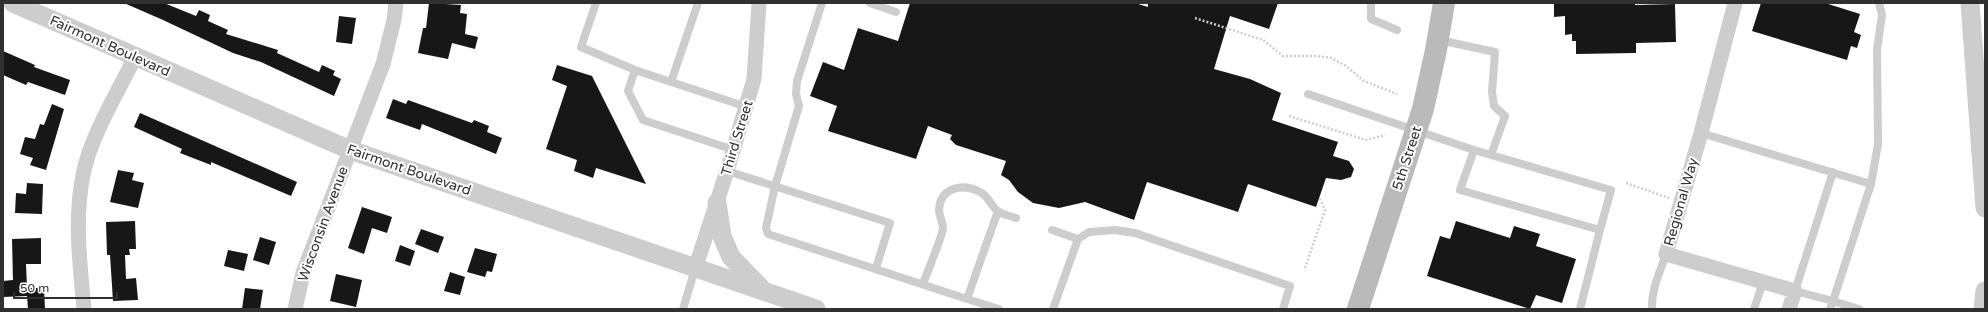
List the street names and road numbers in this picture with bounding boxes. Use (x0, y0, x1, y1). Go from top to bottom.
street label: Fairmont Boulevard (47, 12, 173, 80)
street label: Third Street (717, 98, 757, 178)
street label: 5th Street (1389, 123, 1426, 192)
street label: Fairmont Boulevard (345, 141, 473, 199)
street label: Regional Way (1660, 155, 1702, 248)
street label: Wisconsin Avenue (294, 164, 352, 284)

